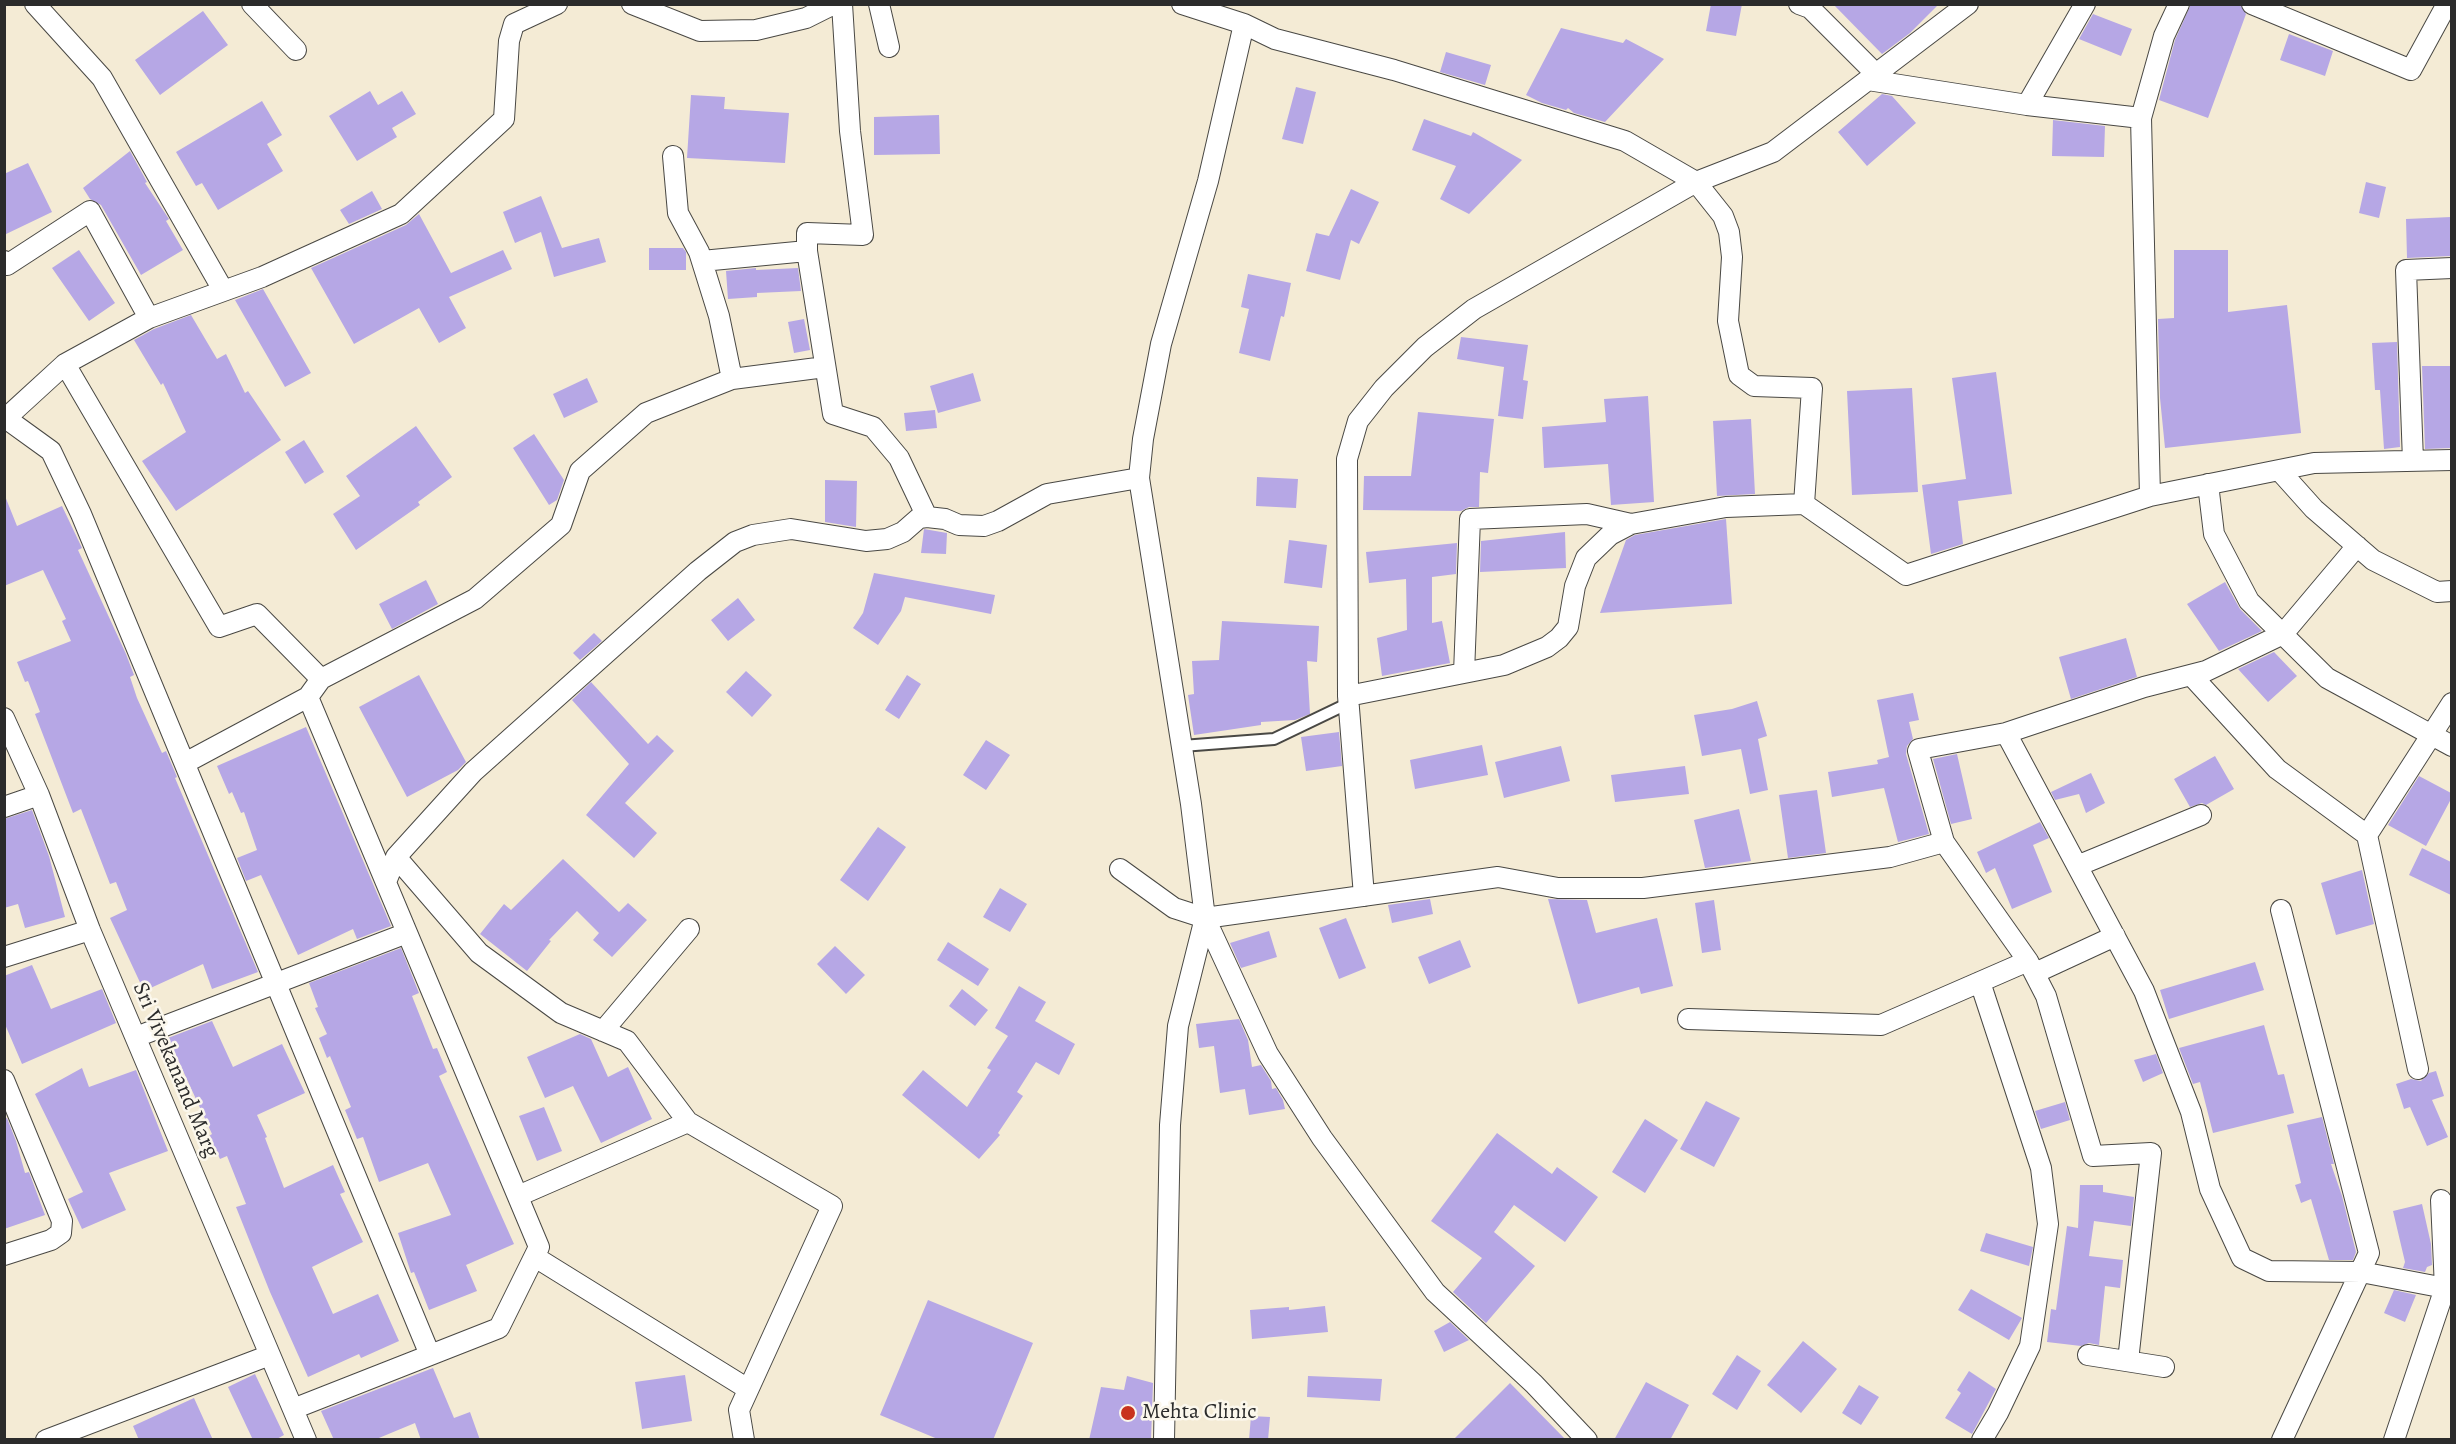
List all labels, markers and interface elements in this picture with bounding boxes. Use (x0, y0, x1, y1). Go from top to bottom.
street label: Sri Vivekanand Marg (126, 978, 224, 1162)
place label: Mehta Clinic (1142, 1400, 1257, 1426)
marker: Mehta Clinic (1119, 1404, 1137, 1422)

